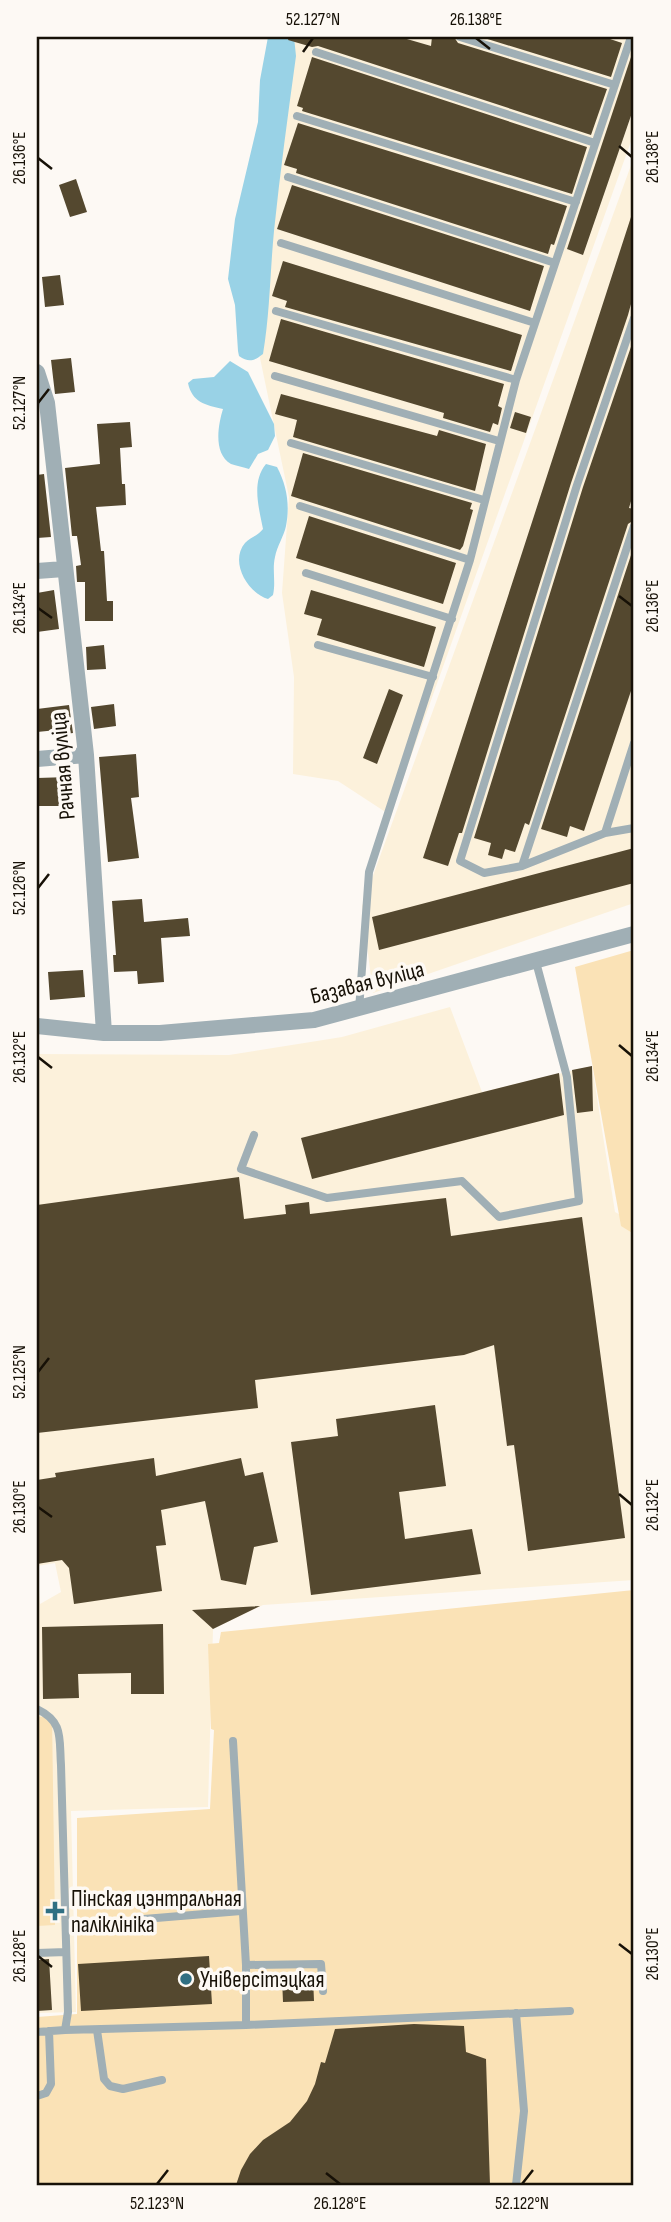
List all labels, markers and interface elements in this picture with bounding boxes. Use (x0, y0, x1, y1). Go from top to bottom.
text: 52.127°N (286, 9, 340, 30)
text: 26.138°E (450, 9, 502, 30)
text: 26.138°E (642, 131, 663, 183)
text: 26.136°E (9, 132, 30, 184)
text: 52.127°N (9, 376, 30, 430)
text: 26.136°E (642, 580, 663, 632)
text: 26.134°E (9, 582, 30, 634)
street label: Рачная вуліца (44, 711, 82, 821)
text: 52.126°N (9, 861, 30, 915)
street label: Базавая вуліца (307, 955, 427, 1011)
text: 26.134°E (642, 1030, 663, 1082)
text: 26.132°E (9, 1031, 30, 1083)
text: 52.125°N (9, 1345, 30, 1399)
text: 26.132°E (642, 1479, 663, 1531)
text: 26.130°E (9, 1480, 30, 1534)
place label: Пінская цэнтральная паліклініка (71, 1885, 242, 1939)
marker: Пінская цэнтральная паліклініка (45, 1901, 65, 1921)
text: 26.130°E (642, 1927, 663, 1981)
text: 26.128°E (9, 1930, 30, 1982)
place label: Універсітэцкая (200, 1966, 324, 1994)
marker: Універсітэцкая (178, 1971, 194, 1987)
text: 52.123°N (130, 2193, 184, 2214)
text: 26.128°E (314, 2193, 366, 2214)
text: 52.122°N (495, 2193, 549, 2214)

